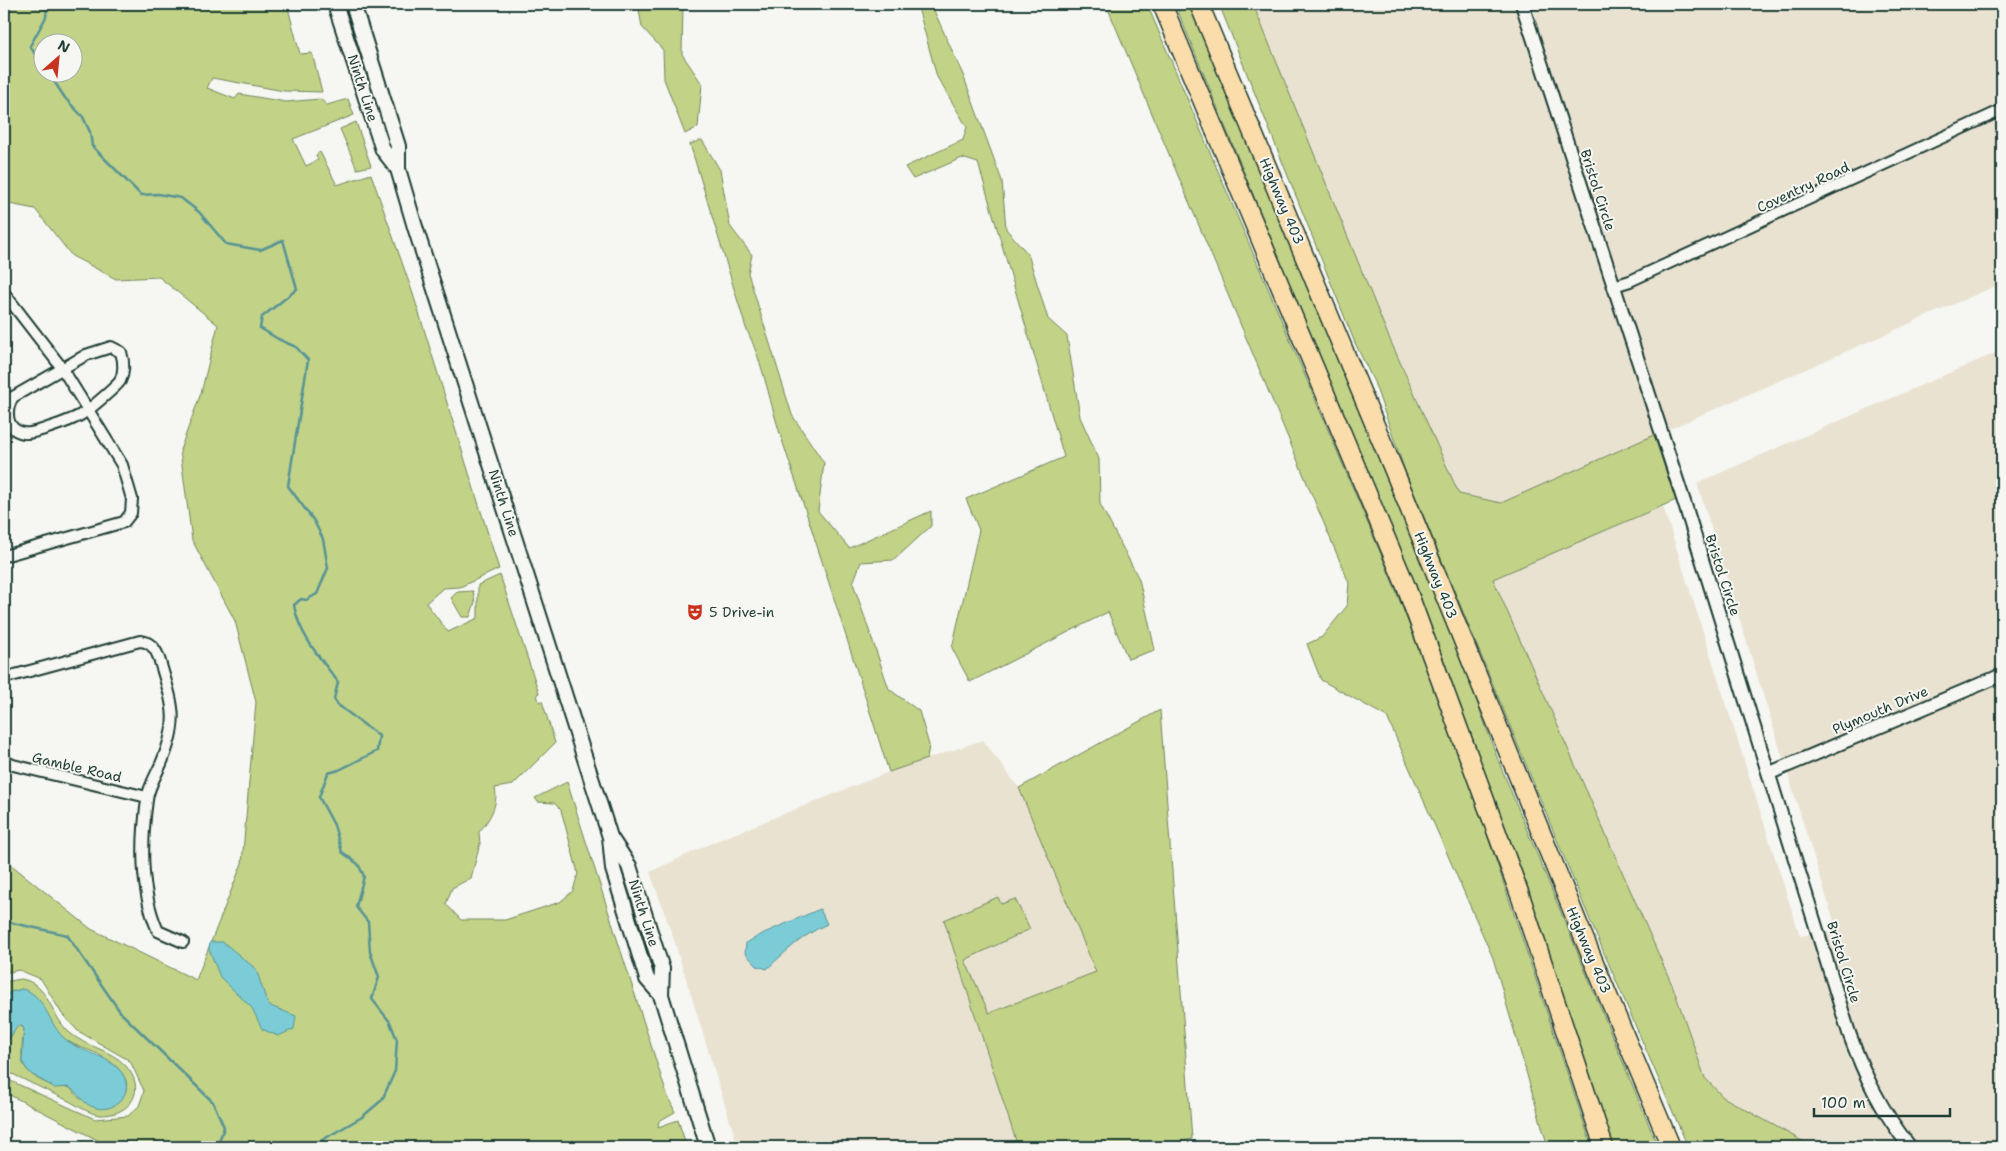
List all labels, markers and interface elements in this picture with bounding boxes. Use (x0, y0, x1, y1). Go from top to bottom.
north arrow (32, 32, 82, 82)
text: N (55, 36, 73, 57)
street label: Ninth Line (344, 52, 382, 124)
street label: Bristol Circle (1576, 147, 1620, 233)
street label: Highway 403 (1256, 155, 1308, 247)
street label: Coventry Road (1754, 158, 1852, 216)
street label: Ninth Line (485, 467, 523, 539)
street label: Highway 403 (1410, 529, 1462, 621)
street label: Bristol Circle (1701, 532, 1745, 618)
theatre icon: 5 Drive-in (685, 602, 705, 622)
place label: 5 Drive-in (709, 603, 775, 621)
street label: Plymouth Drive (1829, 682, 1931, 738)
street label: Gamble Road (30, 748, 124, 786)
street label: Ninth Line (625, 877, 663, 949)
street label: Highway 403 (1563, 904, 1615, 996)
street label: Bristol Circle (1823, 919, 1865, 1005)
scale bar (1814, 1086, 1950, 1118)
text: 100 m (1821, 1093, 1866, 1113)

